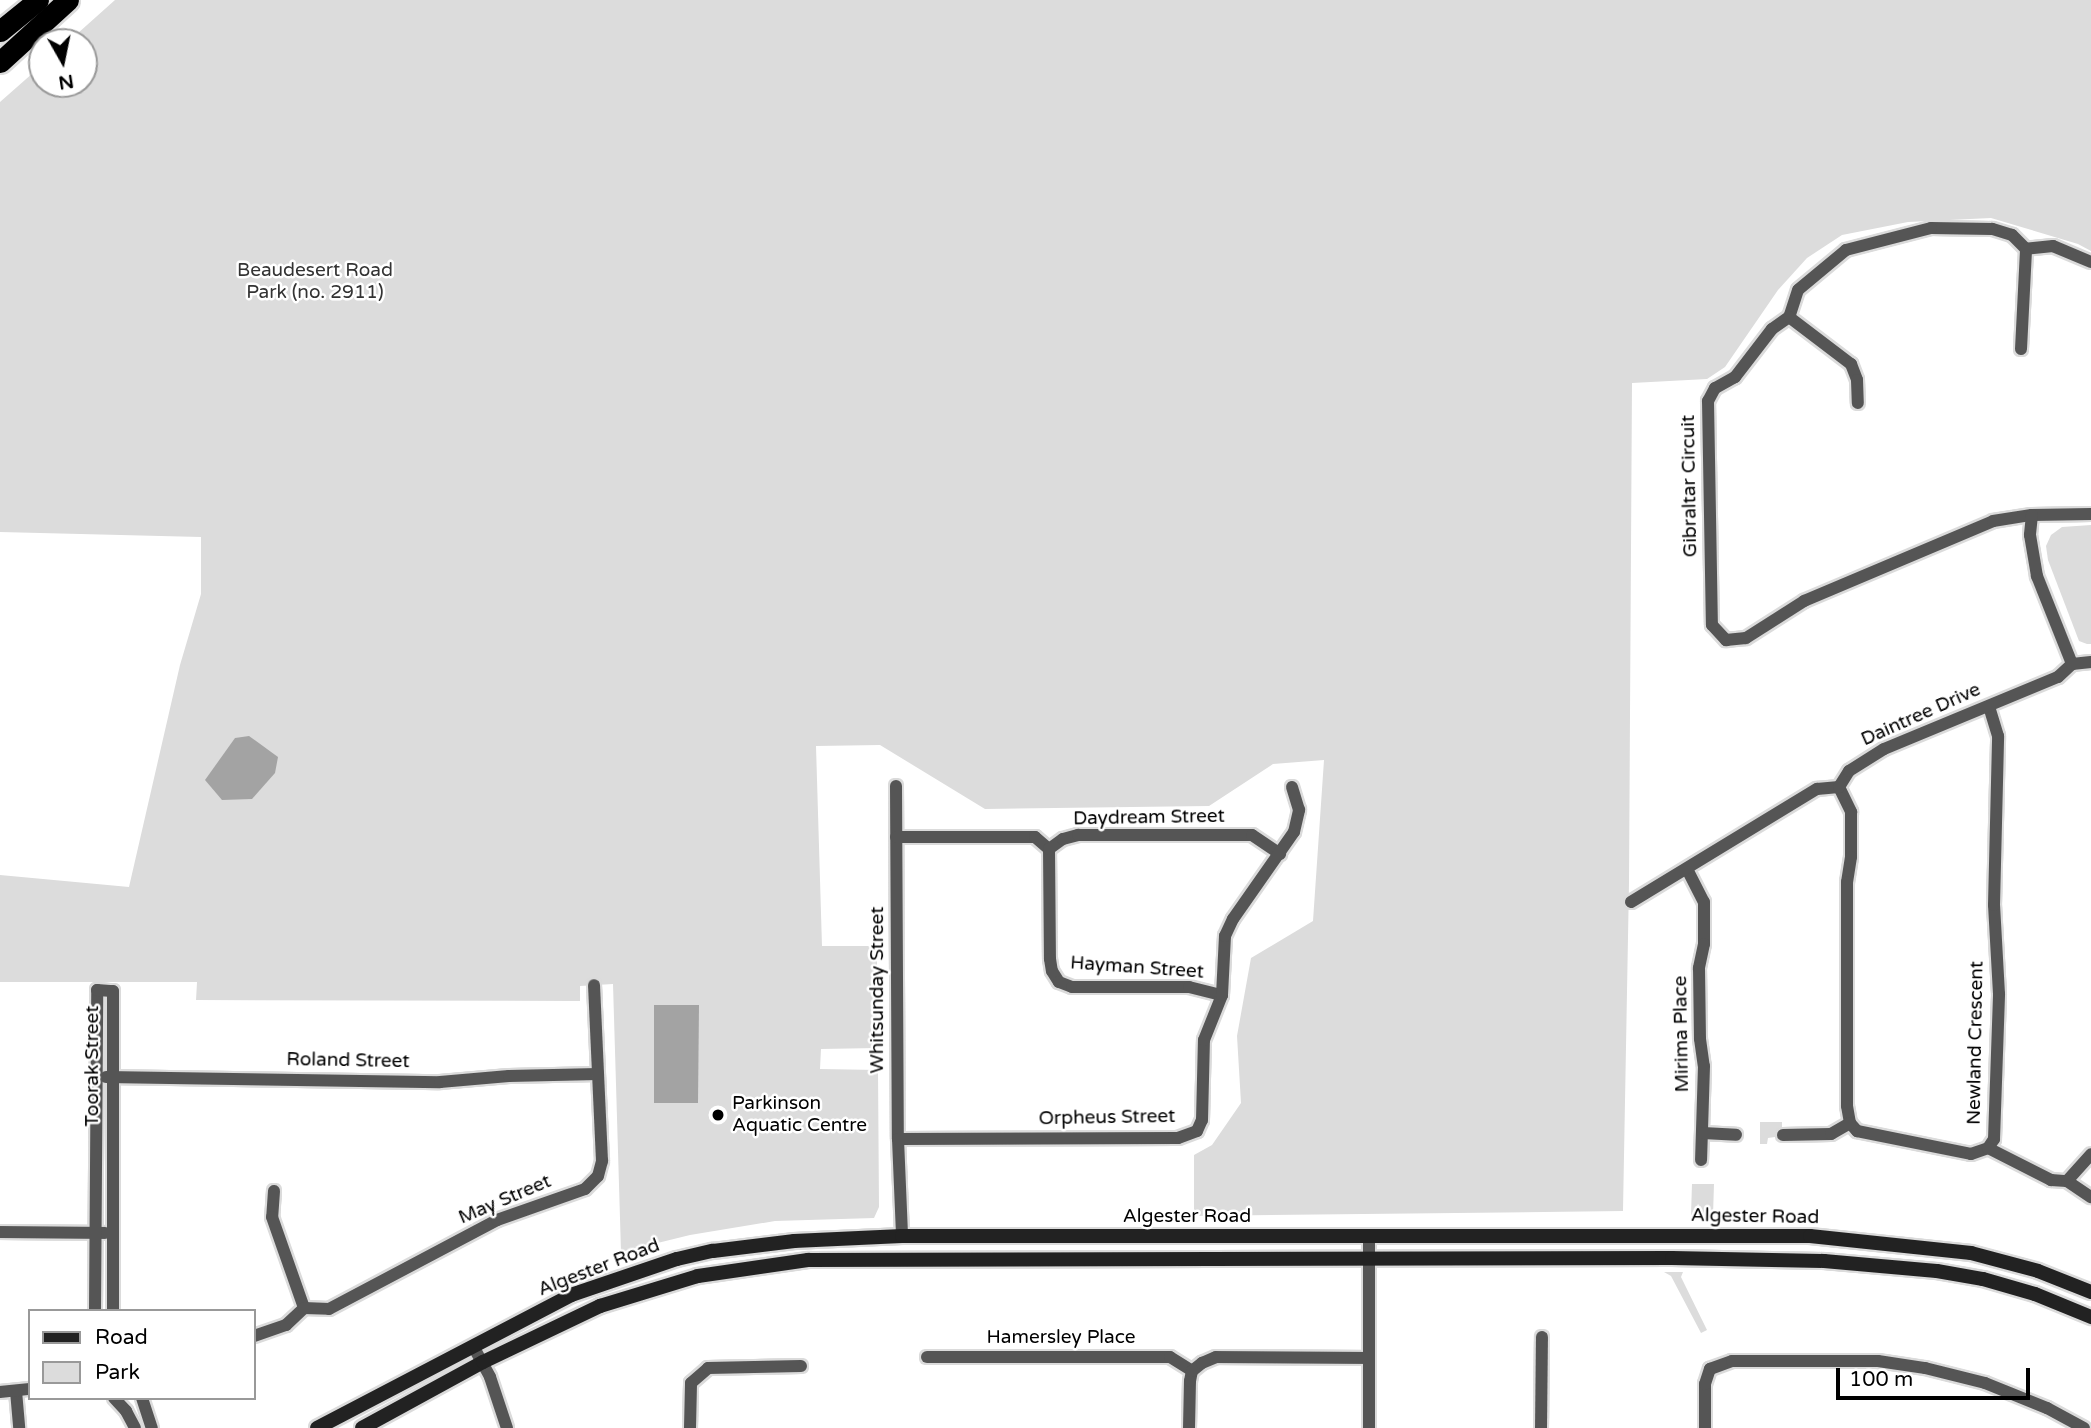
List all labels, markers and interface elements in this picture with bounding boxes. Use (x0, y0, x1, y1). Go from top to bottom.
north arrow (28, 28, 98, 98)
text: N (57, 70, 75, 94)
park label: Beaudesert Road Park (no. 2911) (237, 260, 393, 304)
street label: Gibraltar Circuit (1677, 415, 1703, 557)
street label: Daintree Drive (1858, 678, 1984, 752)
street label: Daydream Street (1073, 805, 1225, 831)
street label: Whitsunday Street (867, 907, 889, 1073)
street label: Hayman Street (1069, 952, 1205, 984)
street label: Newland Crescent (1963, 961, 1989, 1125)
street label: Mirima Place (1670, 975, 1694, 1093)
street label: Toorak Street (82, 1005, 104, 1127)
street label: Roland Street (286, 1049, 410, 1073)
place label: Parkinson Aquatic Centre (732, 1093, 867, 1137)
street label: Orpheus Street (1038, 1105, 1176, 1131)
marker: Parkinson Aquatic Centre (710, 1107, 726, 1123)
street label: May Street (455, 1170, 555, 1230)
street label: Algester Road (1691, 1204, 1819, 1230)
street label: Algester Road (1123, 1206, 1251, 1228)
street label: Algester Road (535, 1234, 663, 1302)
legend (28, 1309, 256, 1400)
text: Road (95, 1325, 148, 1350)
street label: Hamersley Place (986, 1327, 1136, 1349)
scale bar (1839, 1354, 2033, 1398)
text: Park (95, 1360, 140, 1385)
text: 100 m (1849, 1367, 1913, 1392)

